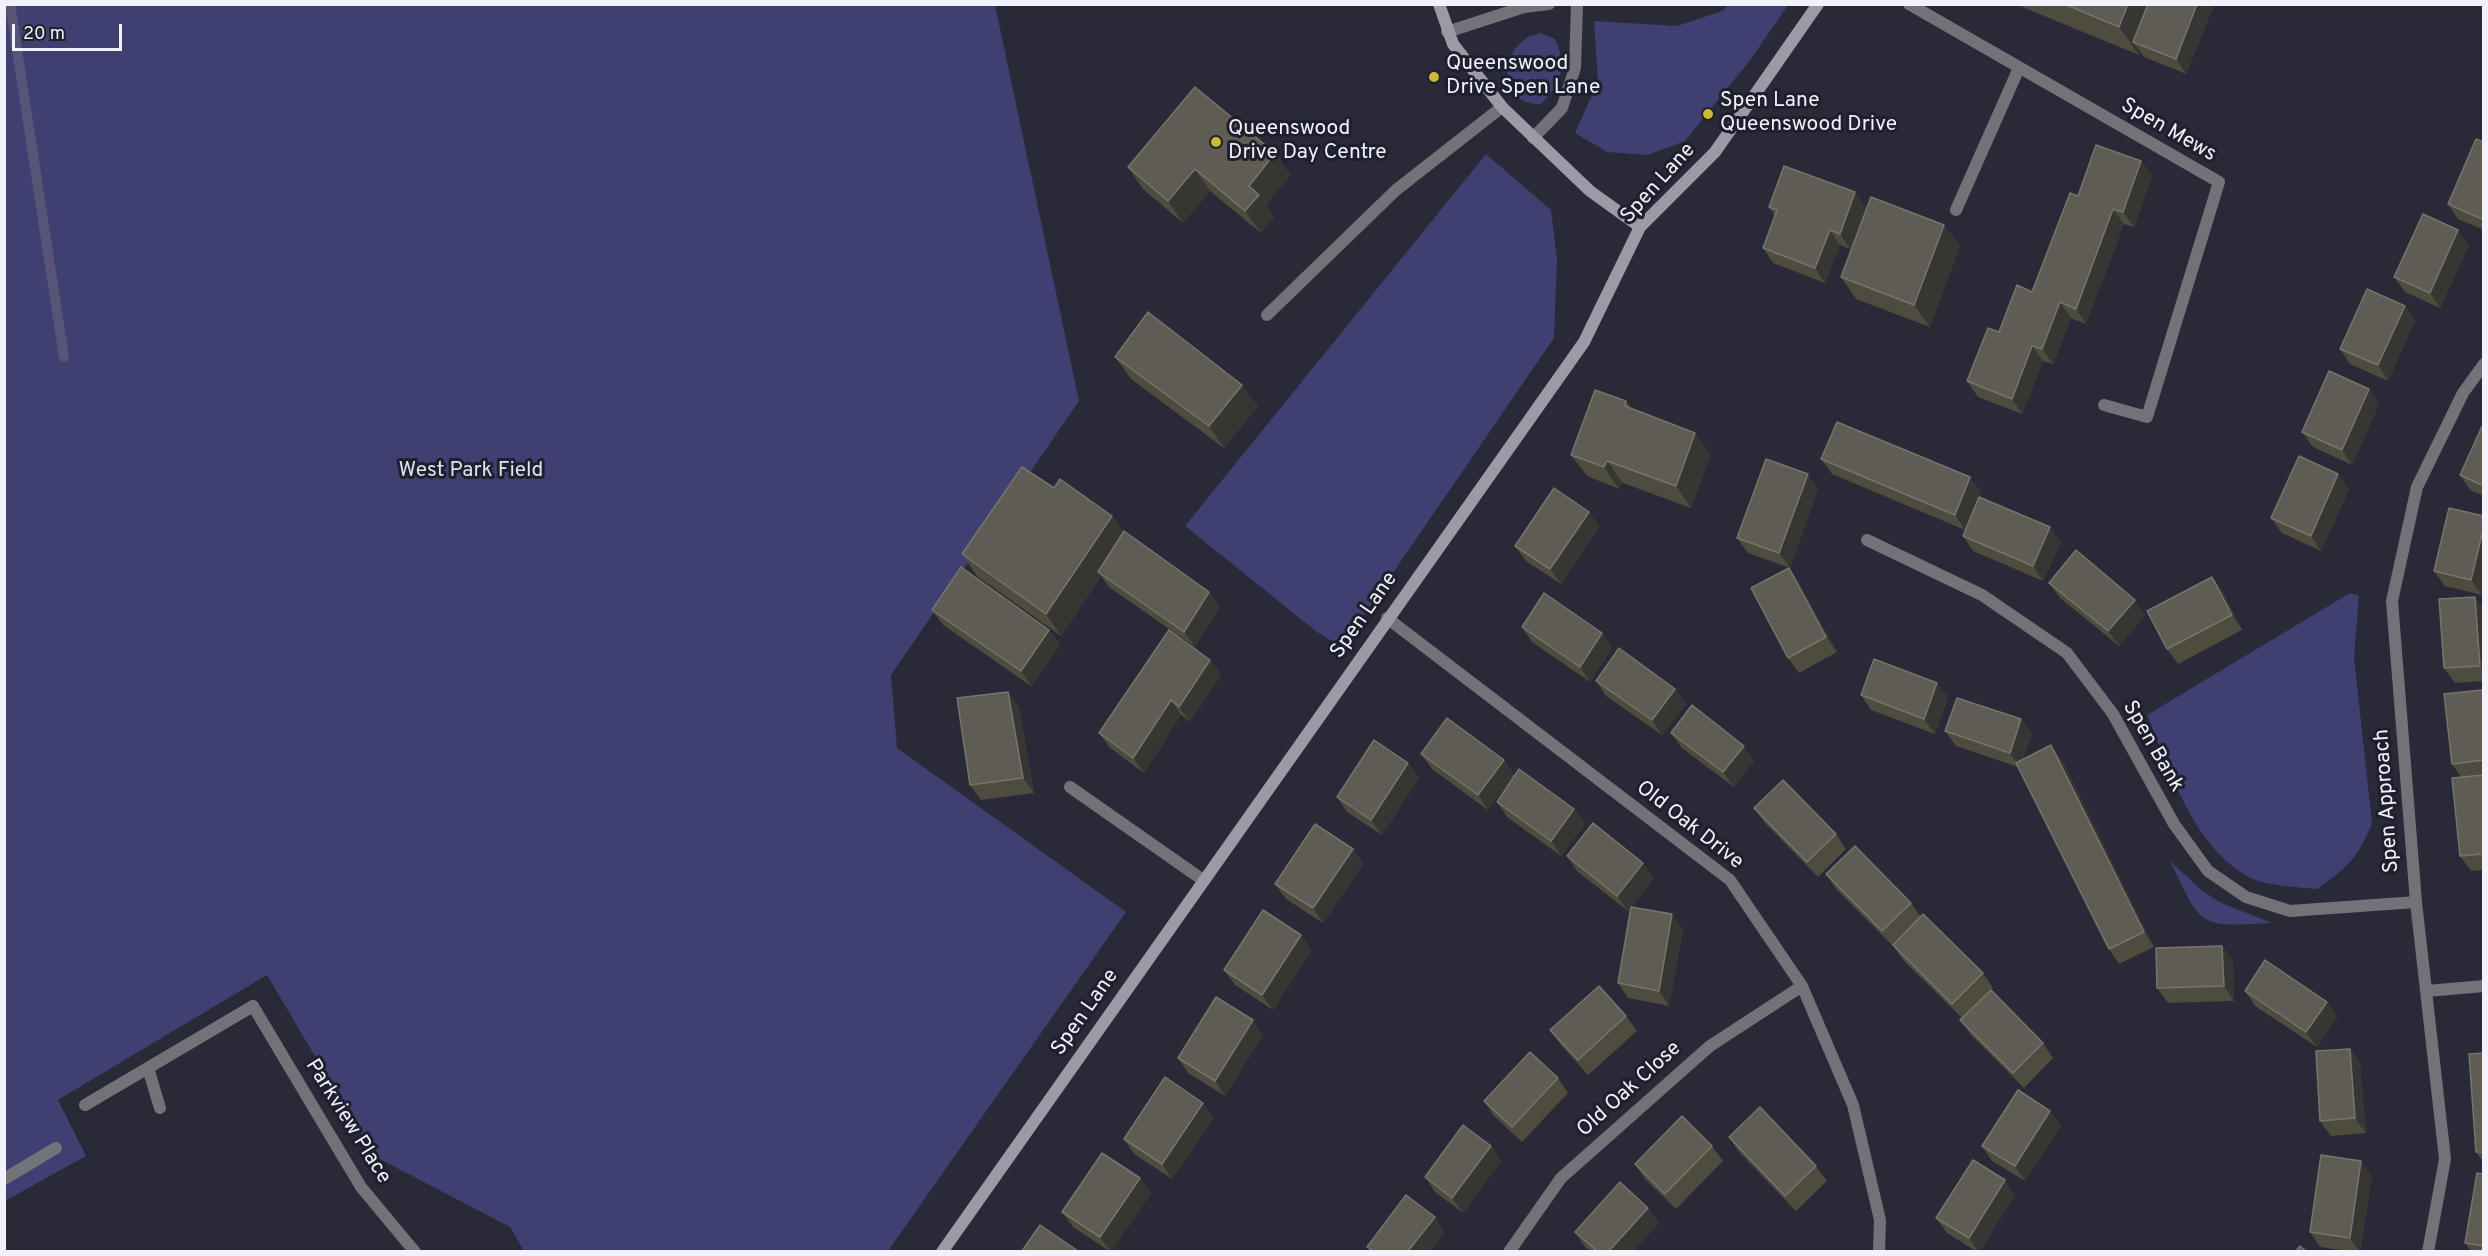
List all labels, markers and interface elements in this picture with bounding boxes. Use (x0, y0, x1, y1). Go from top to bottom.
scale bar (15, 12, 124, 50)
text: 20 m (23, 23, 65, 46)
place label: Queenswood Drive Spen Lane (1446, 52, 1600, 102)
marker: Queenswood Drive Spen Lane (1427, 70, 1441, 84)
place label: Spen Lane Queenswood Drive (1720, 89, 1897, 139)
street label: Spen Mews (2116, 94, 2220, 168)
marker: Spen Lane Queenswood Drive (1701, 107, 1715, 121)
place label: Queenswood Drive Day Centre (1228, 117, 1386, 167)
marker: Queenswood Drive Day Centre (1209, 135, 1223, 149)
street label: Spen Lane (1616, 139, 1702, 229)
park label: West Park Field (399, 459, 543, 485)
street label: Spen Lane (1326, 568, 1404, 664)
street label: Spen Bank (2116, 697, 2188, 797)
street label: Spen Approach (2370, 728, 2406, 874)
street label: Old Oak Drive (1630, 776, 1748, 876)
street label: Spen Lane (1047, 965, 1125, 1061)
street label: Old Oak Close (1573, 1037, 1687, 1143)
street label: Parkview Place (299, 1055, 395, 1189)

